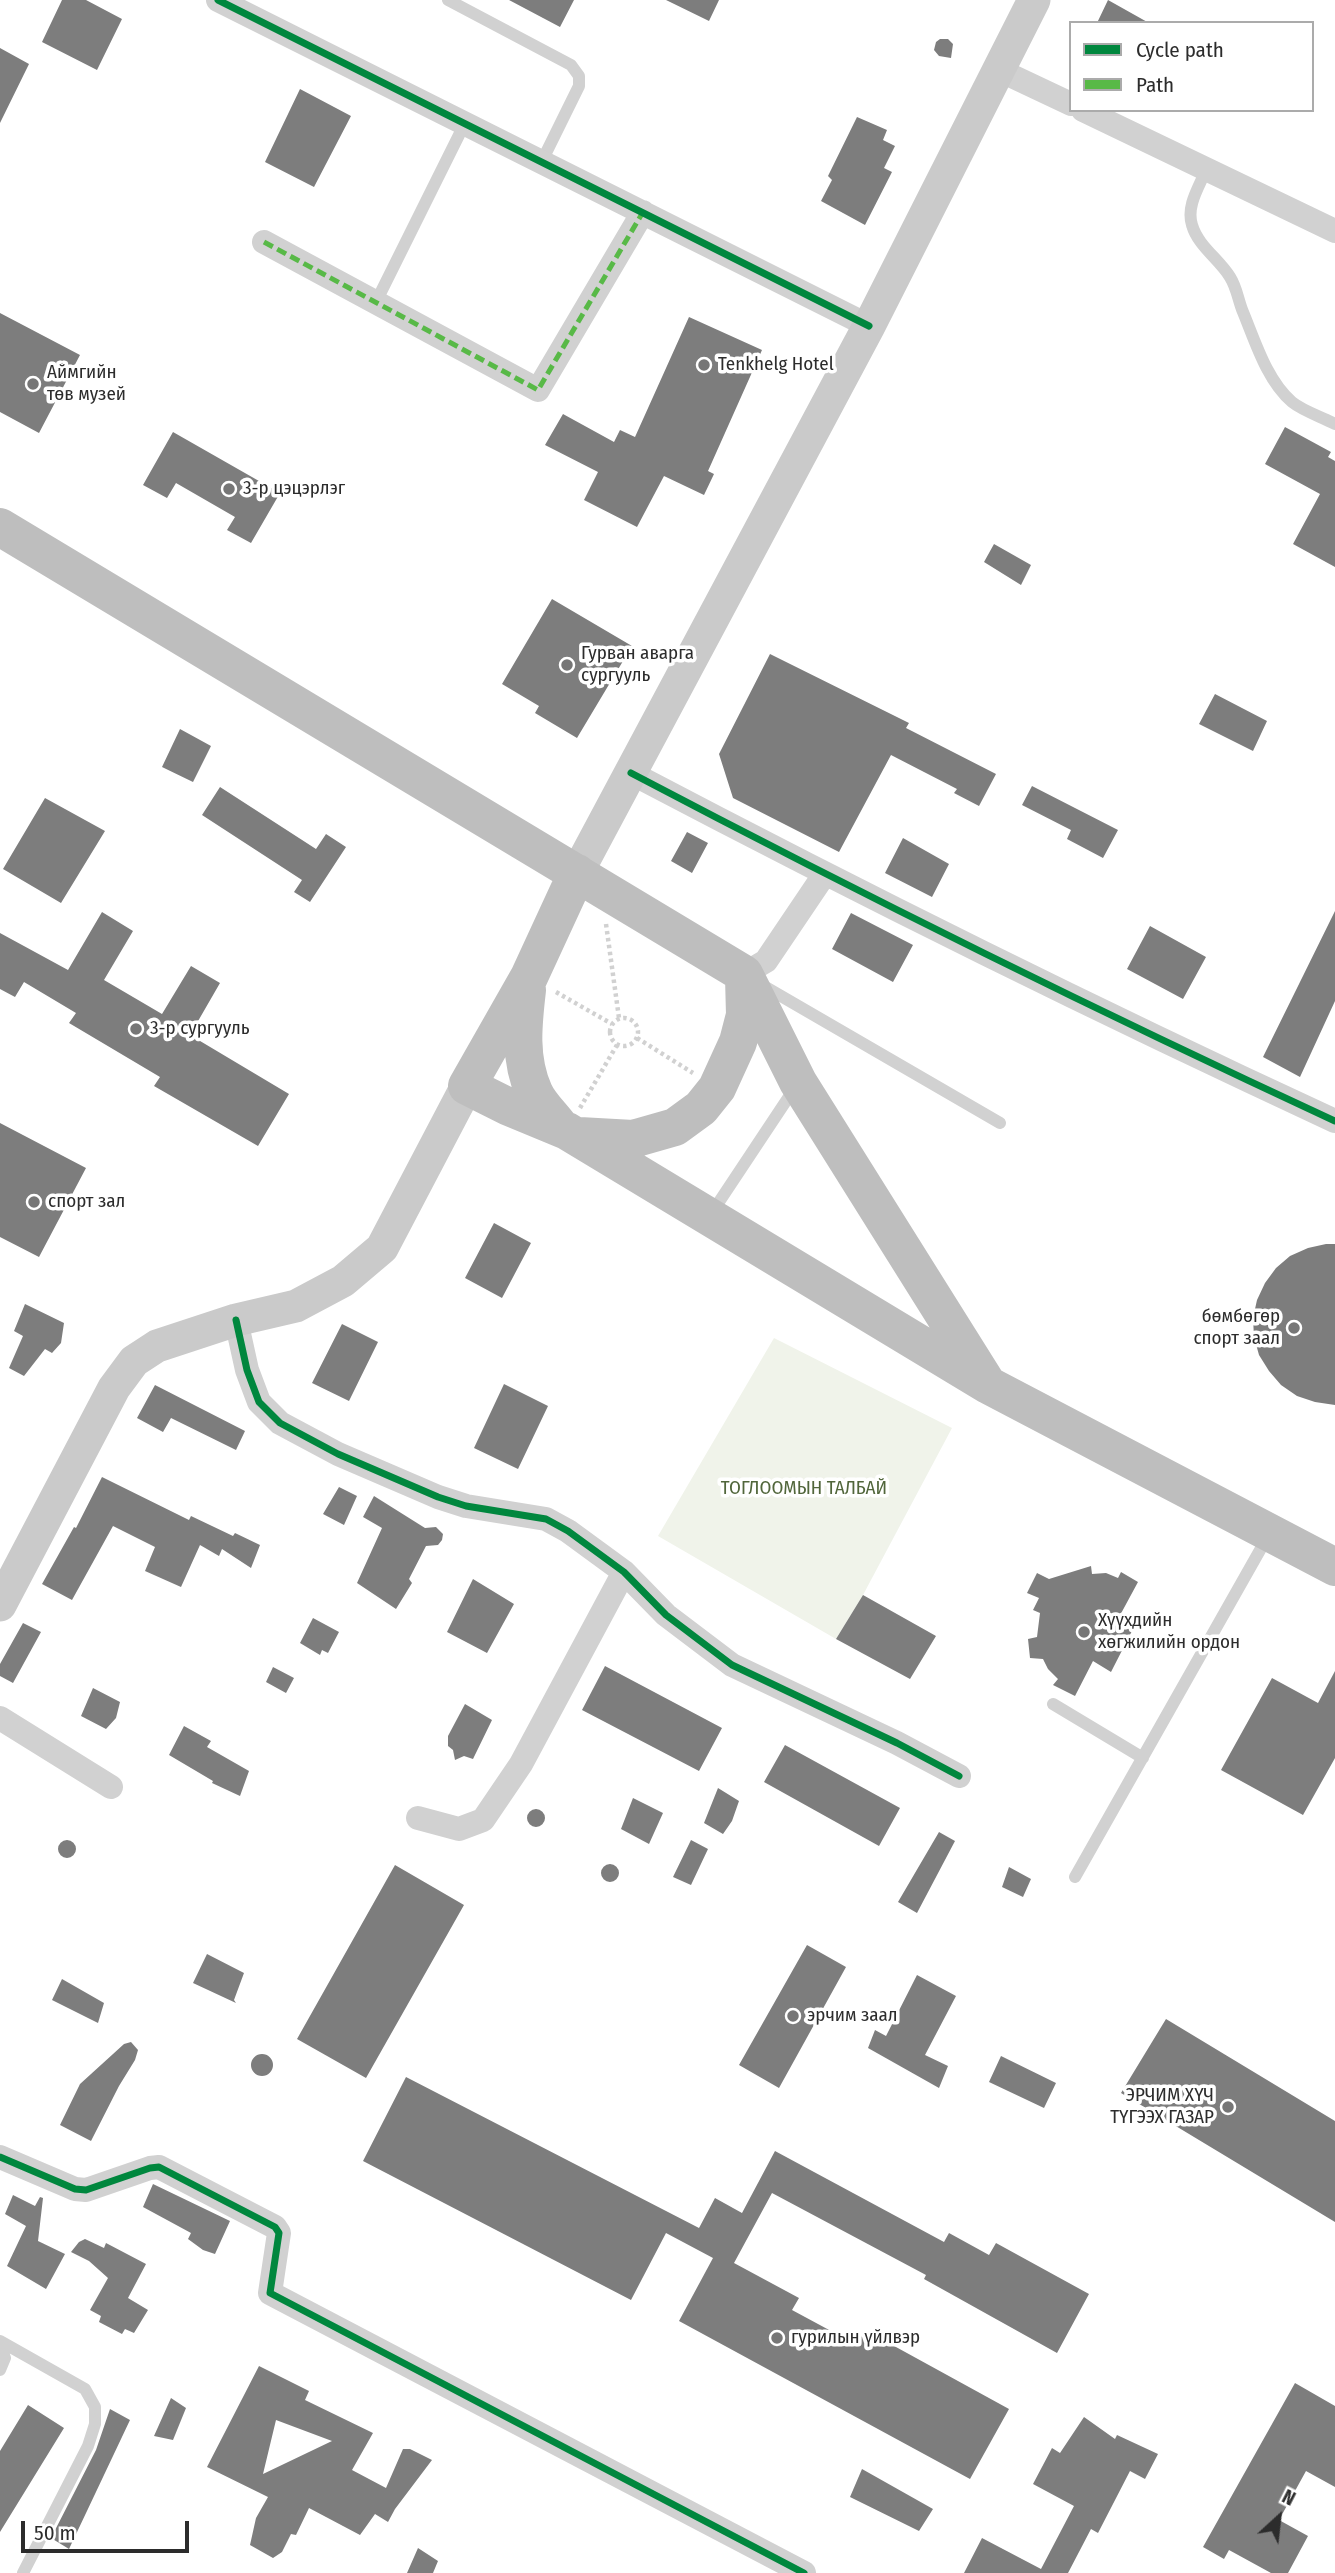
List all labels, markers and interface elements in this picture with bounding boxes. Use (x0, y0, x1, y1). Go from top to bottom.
legend (1069, 21, 1314, 112)
text: Cycle path (1136, 37, 1224, 63)
text: Path (1136, 72, 1174, 98)
place label: Tenkhelg Hotel (718, 354, 834, 376)
marker: Tenkhelg Hotel (696, 357, 712, 373)
place label: Аймгийн төв музей (47, 362, 126, 406)
marker: Аймгийн төв музей (25, 376, 41, 392)
place label: 3-р цэцэрлэг (243, 478, 345, 500)
marker: 3-р цэцэрлэг (221, 481, 237, 497)
place label: Гурван аварга сургууль (581, 643, 694, 687)
marker: Гурван аварга сургууль (559, 657, 575, 673)
place label: 3-р сургууль (150, 1018, 250, 1040)
marker: 3-р сургууль (128, 1021, 144, 1037)
place label: спорт зал (48, 1191, 125, 1213)
marker: спорт зал (26, 1194, 42, 1210)
place label: бөмбөгөр спорт заал (1193, 1306, 1280, 1350)
marker: бөмбөгөр спорт заал (1286, 1320, 1302, 1336)
park label: ТОГЛООМЫН ТАЛБАЙ (721, 1478, 887, 1500)
place label: Хүүхдийн хөгжилийн ордон (1098, 1610, 1240, 1654)
marker: Хүүхдийн хөгжилийн ордон (1076, 1624, 1092, 1640)
place label: эрчим заал (807, 2005, 898, 2027)
marker: эрчим заал (785, 2008, 801, 2024)
place label: ЭРЧИМ ХҮЧ ТҮГЭЭХ ГАЗАР (1110, 2085, 1214, 2129)
marker: ЭРЧИМ ХҮЧ ТҮГЭЭХ ГАЗАР (1220, 2099, 1236, 2115)
place label: гурилын үйлвэр (791, 2327, 920, 2349)
marker: гурилын үйлвэр (769, 2330, 785, 2346)
north arrow (1244, 2482, 1314, 2552)
text: N (1278, 2485, 1299, 2511)
scale bar (24, 2506, 192, 2550)
text: 50 m (34, 2520, 76, 2546)

